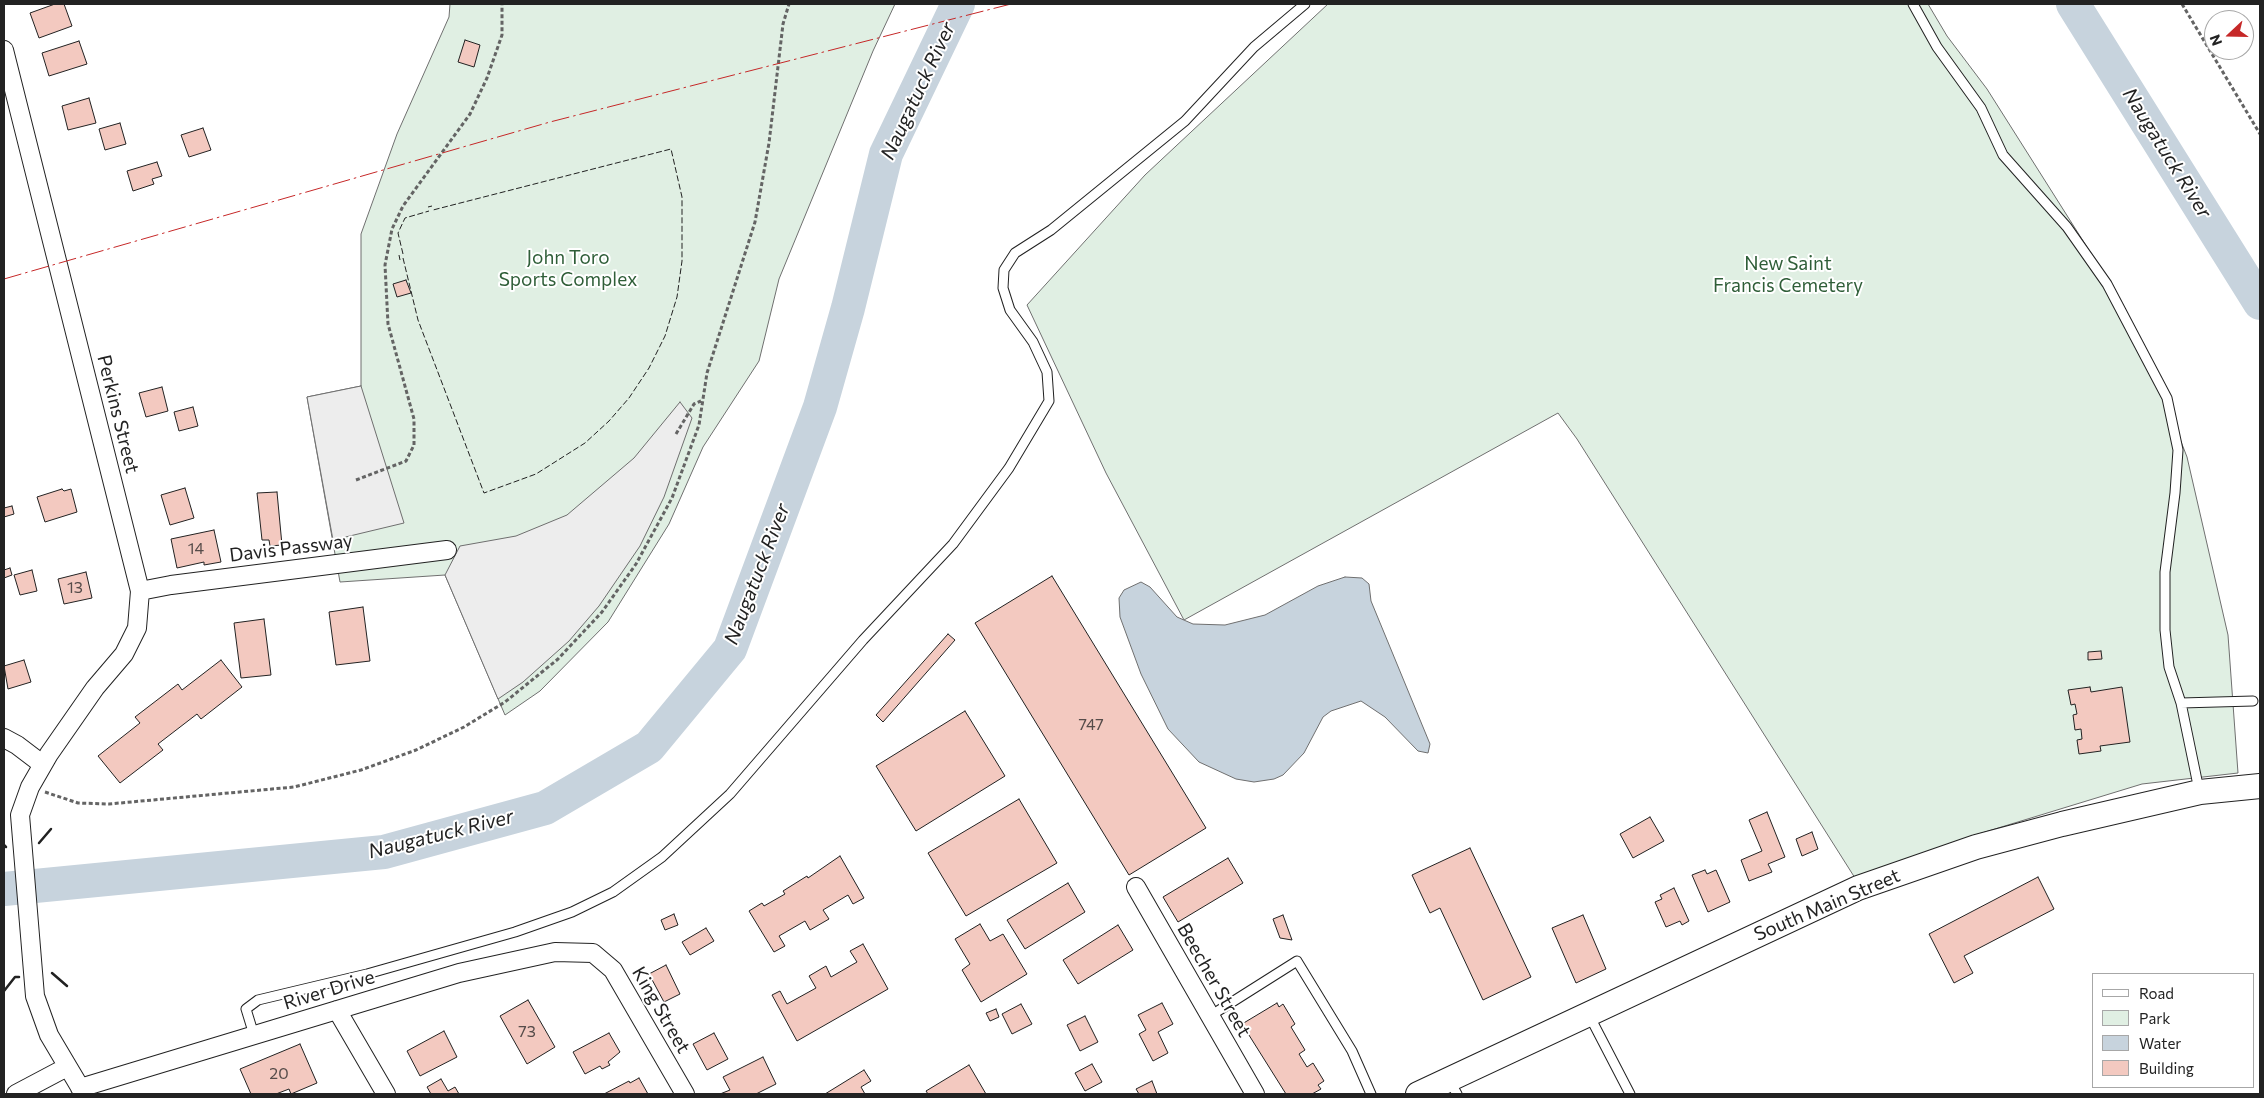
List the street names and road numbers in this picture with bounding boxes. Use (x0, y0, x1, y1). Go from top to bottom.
street label: Perkins Street (92, 352, 144, 476)
street label: Davis Passway (228, 529, 354, 567)
street label: South Main Street (1751, 864, 1903, 946)
street label: Beecher Street (1172, 919, 1256, 1041)
street label: King Street (627, 963, 695, 1057)
street label: River Drive (281, 965, 377, 1015)

